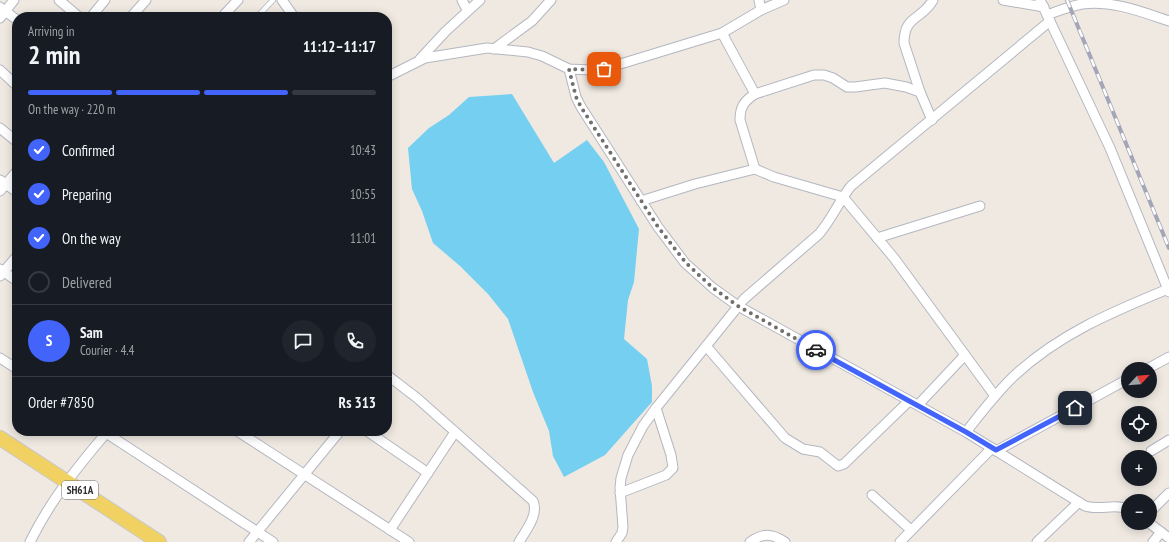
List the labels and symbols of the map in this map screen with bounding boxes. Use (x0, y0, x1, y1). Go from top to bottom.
pin (587, 52, 621, 86)
courier (796, 330, 836, 370)
north arrow (1121, 362, 1157, 398)
pin (1058, 391, 1092, 425)
road number: SH61A (62, 481, 98, 499)

